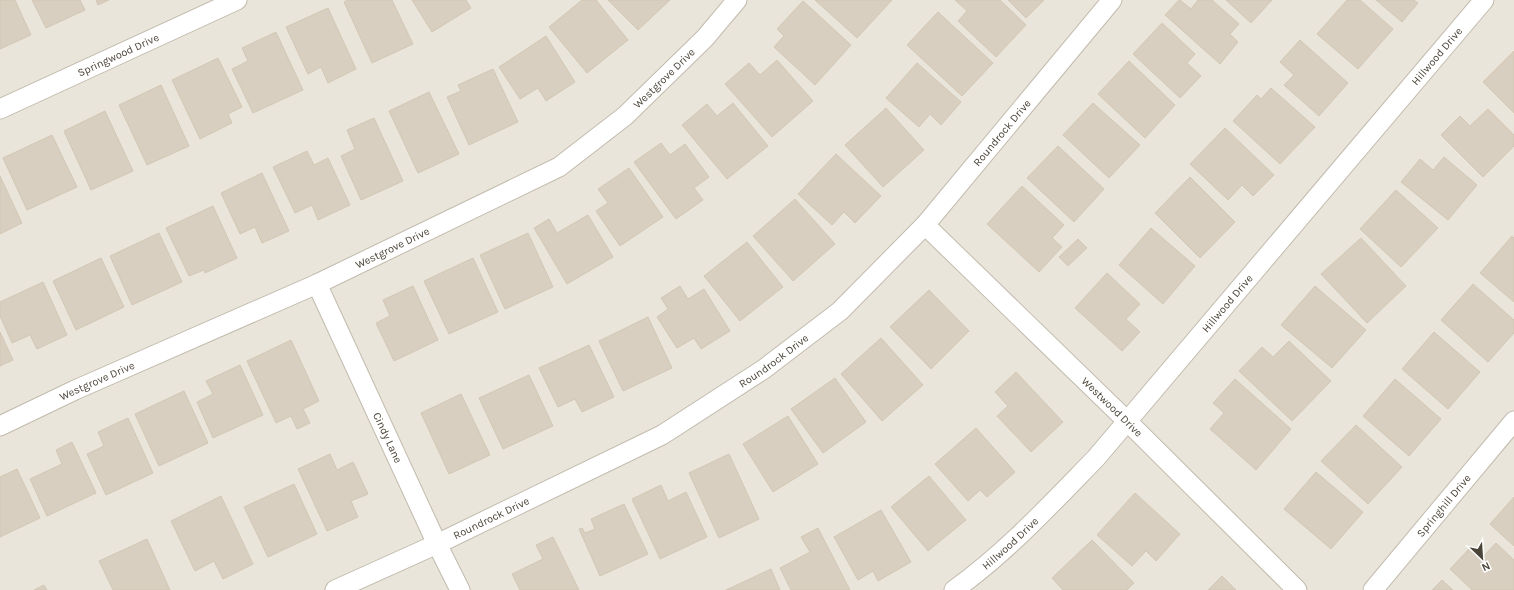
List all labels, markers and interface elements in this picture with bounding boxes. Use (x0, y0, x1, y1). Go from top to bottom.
street label: Hillwood Drive (1409, 25, 1465, 88)
street label: Springwood Drive (76, 31, 161, 79)
street label: Westgrove Drive (631, 45, 698, 111)
street label: Roundrock Drive (971, 97, 1034, 169)
street label: Westgrove Drive (353, 224, 432, 271)
street label: Hillwood Drive (1199, 272, 1256, 335)
street label: Roundrock Drive (737, 331, 811, 391)
street label: Westgrove Drive (57, 359, 137, 403)
street label: Westwood Drive (1079, 375, 1145, 440)
street label: Cindy Lane (370, 410, 405, 465)
street label: Springhill Drive (1414, 472, 1474, 540)
street label: Roundrock Drive (451, 494, 532, 542)
street label: Hillwood Drive (980, 514, 1041, 573)
north arrow (1462, 538, 1502, 578)
text: N (1480, 559, 1492, 574)

